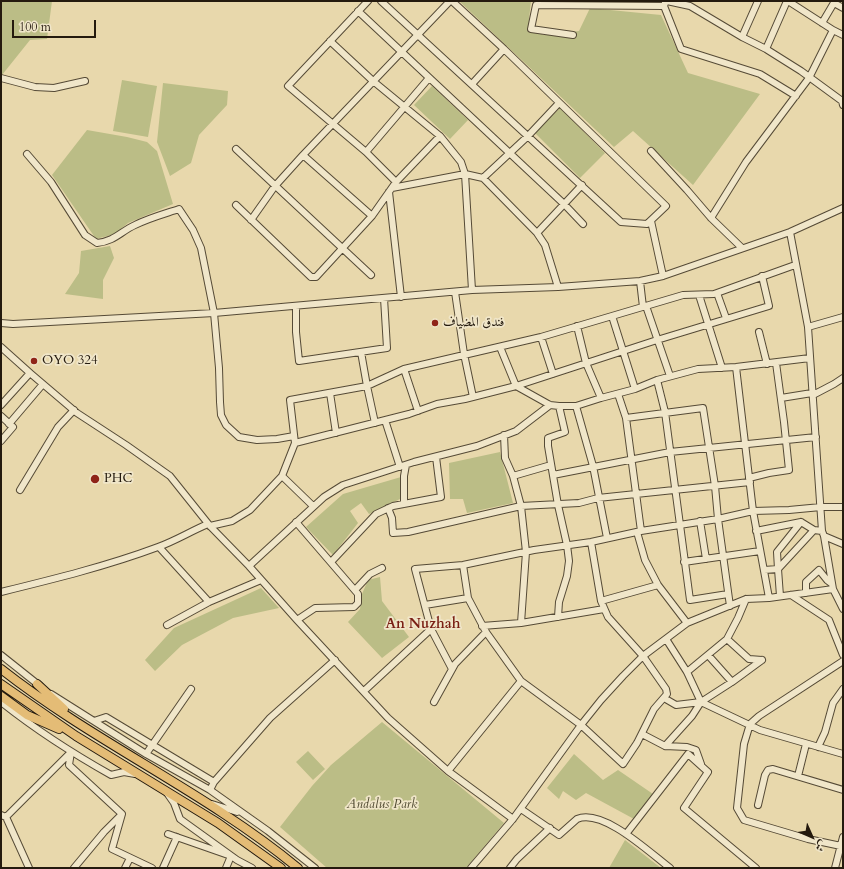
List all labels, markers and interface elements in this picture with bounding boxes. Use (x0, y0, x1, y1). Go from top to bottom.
scale bar (14, 12, 98, 38)
text: 100 m (19, 19, 51, 35)
place label: فندق المضياف (443, 315, 504, 331)
marker: فندق المضياف (430, 318, 440, 328)
place label: OYO 324 (42, 353, 98, 369)
marker: OYO 324 (29, 356, 39, 366)
place label: PHC (104, 471, 132, 487)
marker: PHC (89, 473, 101, 485)
district label: An Nuzhah (386, 617, 460, 633)
park label: Andalus Park (347, 797, 417, 813)
north arrow (792, 817, 832, 857)
text: ش (812, 837, 830, 855)

